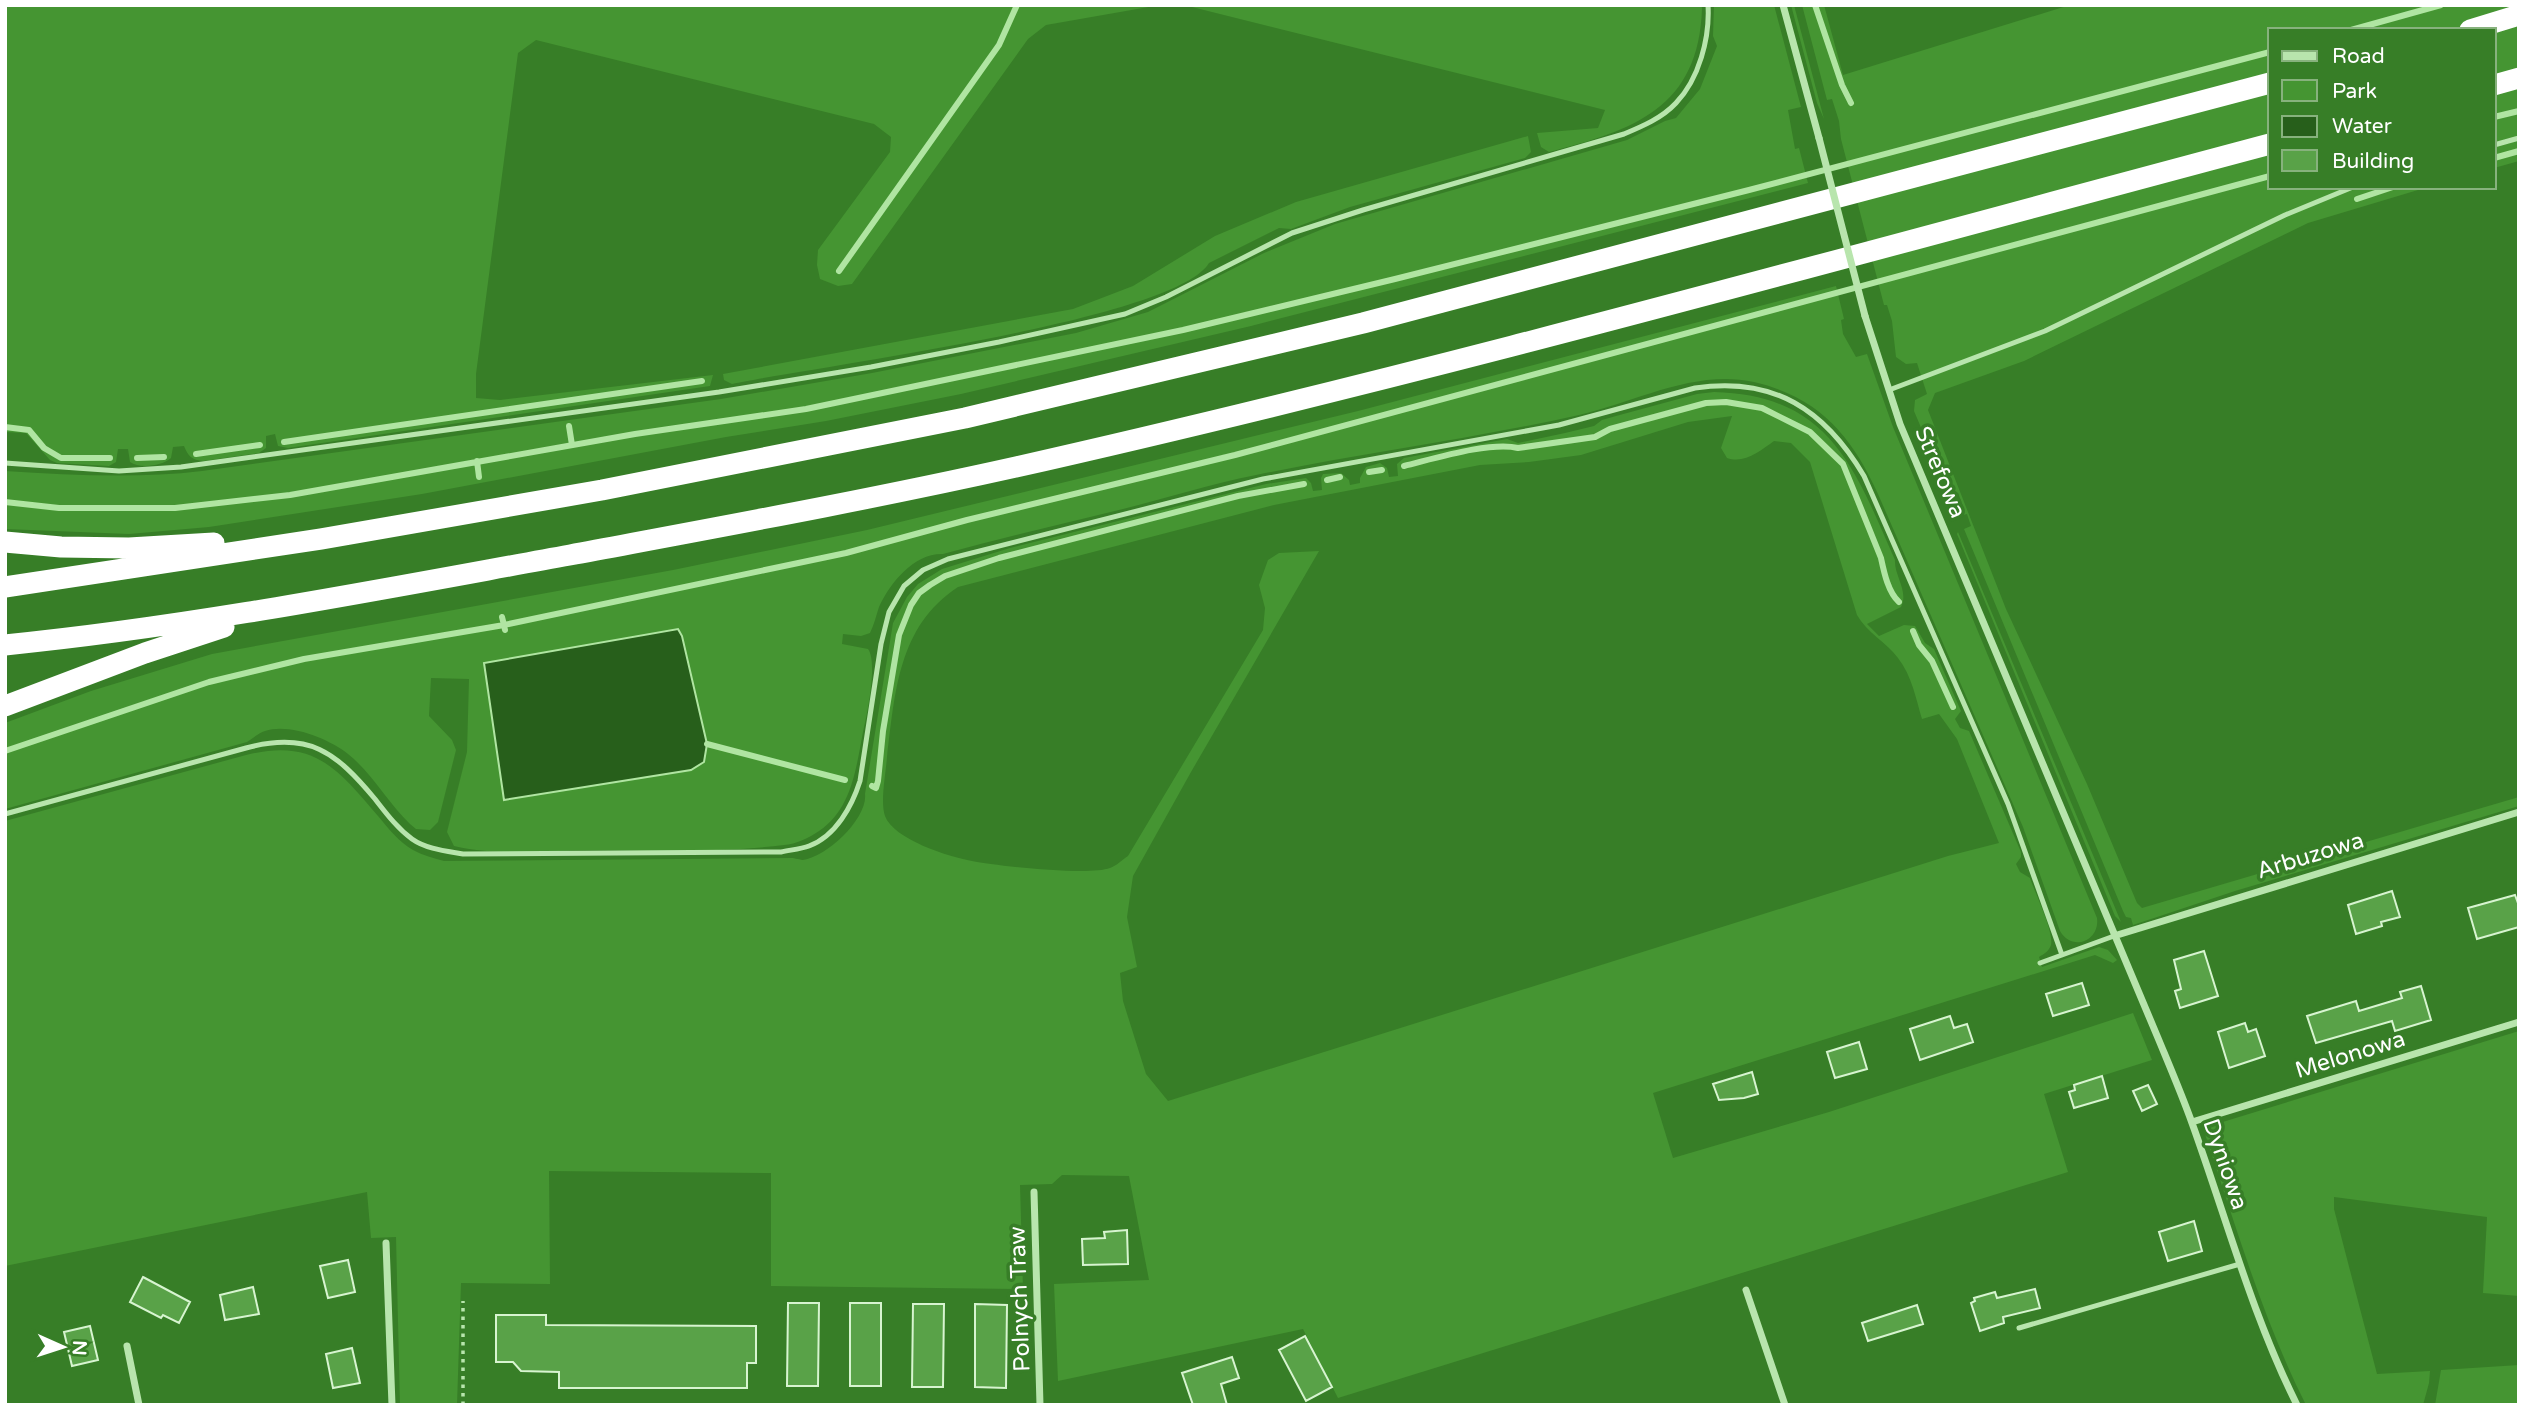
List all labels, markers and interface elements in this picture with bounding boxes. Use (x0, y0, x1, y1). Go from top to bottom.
legend (2268, 28, 2496, 189)
text: Road (2332, 44, 2385, 69)
text: Park (2332, 79, 2377, 104)
text: Water (2332, 114, 2392, 139)
text: Building (2332, 149, 2414, 174)
street label: Strefowa (1908, 422, 1972, 522)
street label: Arbuzowa (2253, 826, 2367, 886)
street label: Melonowa (2292, 1025, 2409, 1085)
street label: Dyniowa (2196, 1115, 2254, 1213)
street label: Polnych Traw (1003, 1226, 1037, 1372)
north arrow (28, 1312, 98, 1382)
text: N (68, 1340, 90, 1356)

